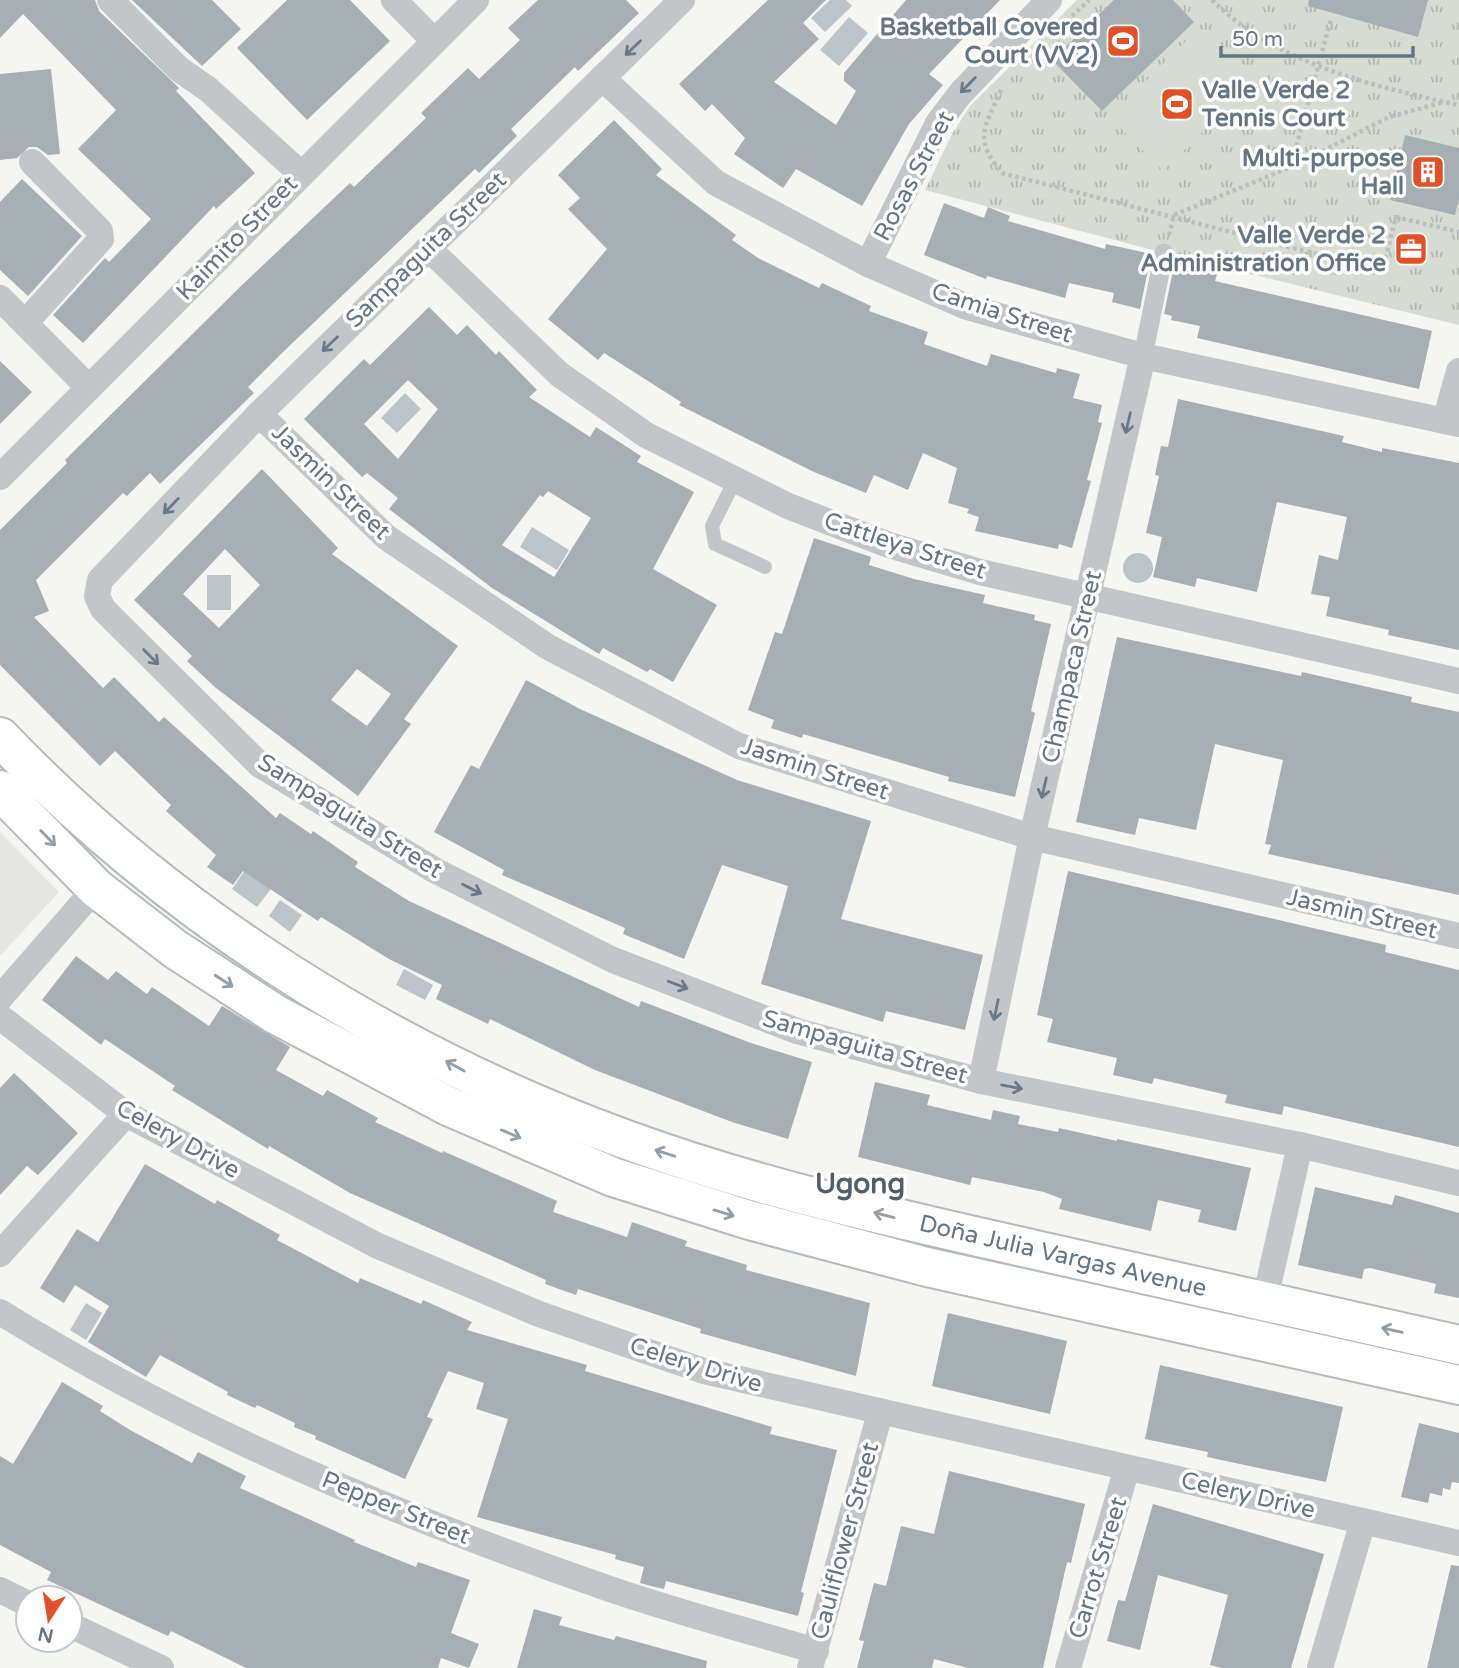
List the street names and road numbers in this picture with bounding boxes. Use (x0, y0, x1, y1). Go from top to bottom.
street label: Rosas Street (868, 106, 960, 246)
street label: Sampaguita Street (340, 166, 512, 334)
street label: Kaimito Street (170, 170, 304, 306)
street label: Camia Street (928, 277, 1076, 349)
street label: Jasmin Street (266, 418, 396, 546)
street label: Cattleya Street (820, 506, 990, 586)
street label: Champaca Street (1036, 568, 1108, 766)
street label: Jasmin Street (737, 731, 893, 807)
street label: Sampaguita Street (252, 747, 448, 885)
street label: Jasmin Street (1284, 883, 1440, 945)
street label: Sampaguita Street (759, 1004, 971, 1090)
street label: Celery Drive (111, 1093, 245, 1185)
street label: Doña Julia Vargas Avenue (917, 1209, 1209, 1303)
street label: Celery Drive (626, 1331, 766, 1399)
street label: Cauliflower Street (805, 1439, 885, 1643)
street label: Pepper Street (318, 1465, 474, 1551)
street label: Celery Drive (1178, 1465, 1318, 1525)
street label: Carrot Street (1063, 1494, 1133, 1642)

